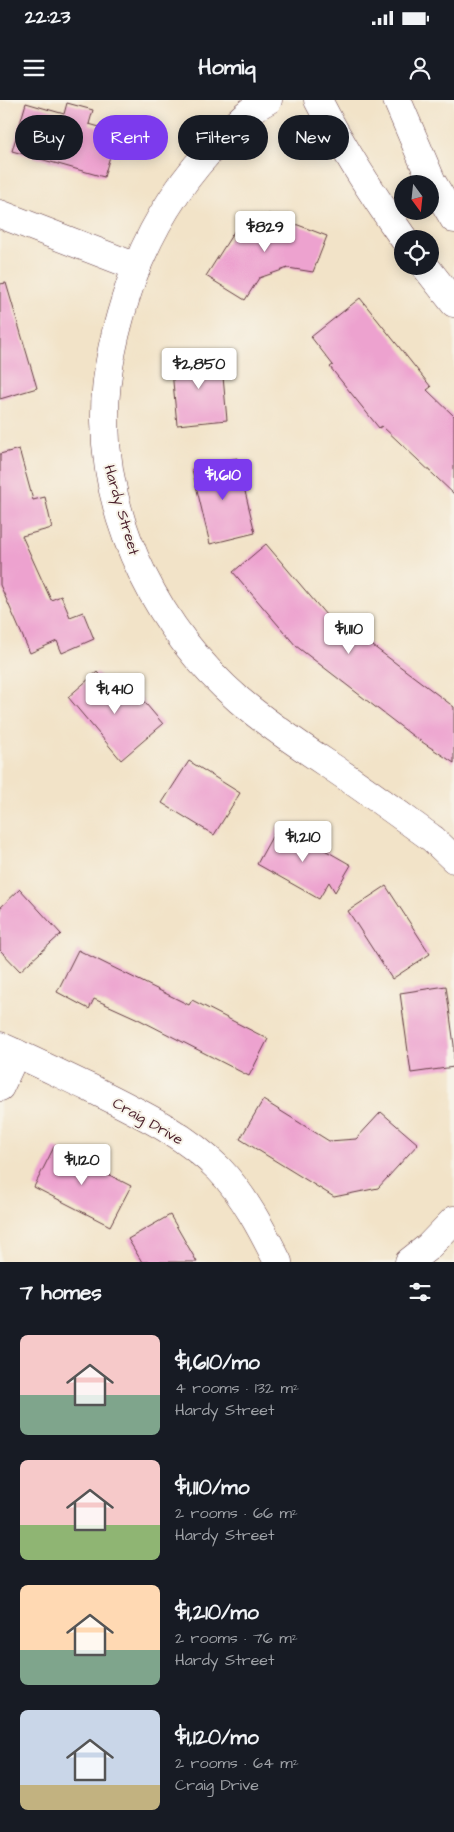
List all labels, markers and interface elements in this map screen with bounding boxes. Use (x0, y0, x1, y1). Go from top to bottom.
text: 22:23 (25, 4, 70, 31)
text: Homiq (198, 52, 256, 83)
icon: menu (20, 54, 48, 82)
icon: person (406, 54, 434, 82)
chip: Buy (15, 115, 83, 160)
chip: Rent (93, 115, 168, 160)
chip: Filters (178, 115, 268, 160)
chip: New (278, 115, 349, 160)
north arrow (394, 175, 439, 220)
map controls (394, 175, 439, 275)
pin: $829 (235, 210, 295, 253)
text: $829 (246, 216, 284, 238)
button: locate (394, 230, 439, 275)
pin: $2,850 (158, 348, 240, 390)
text: $2,850 (173, 353, 225, 375)
pin: $1,610 (182, 458, 264, 501)
street label: Hardy Street (98, 462, 144, 558)
text: $1,610 (205, 464, 241, 486)
pin: $1,110 (308, 612, 390, 655)
text: $1,110 (335, 618, 363, 640)
pin: $1,410 (74, 672, 156, 715)
text: $1,410 (97, 678, 133, 700)
pin: $1,210 (262, 820, 344, 863)
text: $1,210 (285, 826, 321, 848)
street label: Craig Drive (108, 1093, 187, 1151)
pin: $1,120 (41, 1144, 123, 1186)
text: $1,120 (64, 1149, 100, 1171)
text: 7 homes (20, 1278, 102, 1307)
icon: filters (406, 1278, 434, 1306)
text: $1,610/mo (175, 1348, 260, 1377)
icon: home (60, 1355, 120, 1415)
text: 4 rooms · 132 m² (175, 1377, 299, 1399)
text: Hardy Street (175, 1399, 274, 1421)
text: $1,110/mo (175, 1473, 249, 1502)
icon: home (60, 1480, 120, 1540)
text: 2 rooms · 66 m² (175, 1502, 298, 1524)
text: Hardy Street (175, 1524, 274, 1546)
text: $1,210/mo (175, 1598, 259, 1627)
icon: home (60, 1605, 120, 1665)
text: 2 rooms · 76 m² (175, 1627, 298, 1649)
text: Hardy Street (175, 1649, 274, 1671)
text: $1,120/mo (175, 1723, 259, 1752)
icon: home (60, 1730, 120, 1790)
text: 2 rooms · 64 m² (175, 1752, 299, 1774)
text: Craig Drive (175, 1774, 259, 1796)

